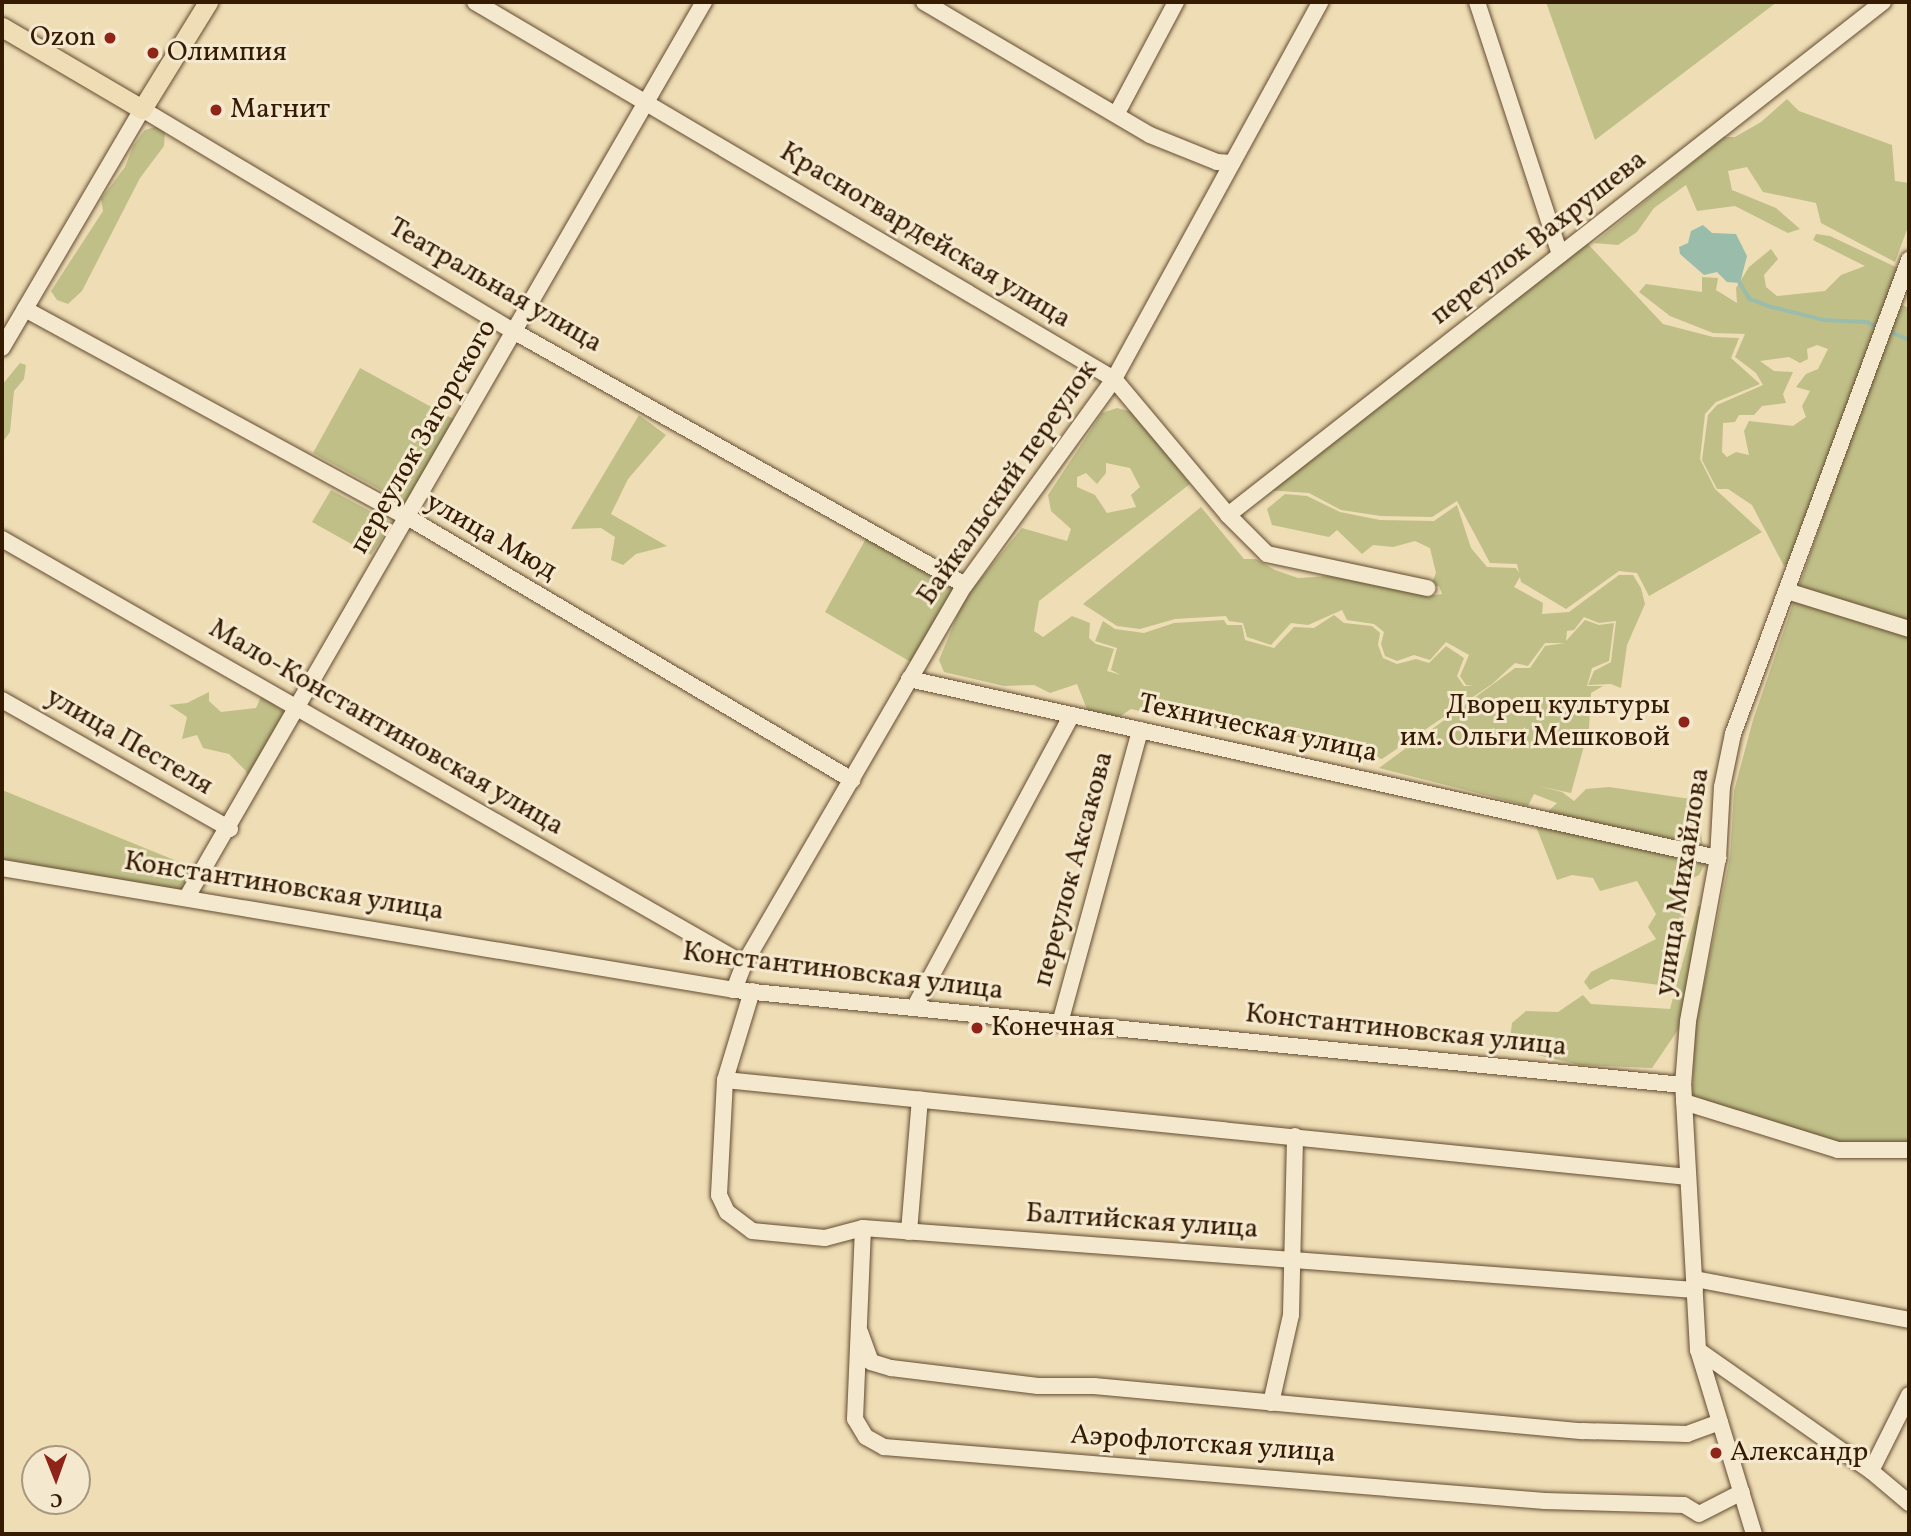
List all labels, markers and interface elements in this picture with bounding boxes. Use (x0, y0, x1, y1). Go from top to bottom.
place label: Ozon (30, 21, 96, 55)
marker: Ozon (102, 30, 118, 46)
place label: Олимпия (167, 36, 287, 70)
marker: Олимпия (145, 45, 161, 61)
place label: Магнит (230, 93, 330, 127)
marker: Магнит (208, 102, 224, 118)
street label: Красногвардейская улица (773, 135, 1077, 337)
street label: переулок Вахрушева (1424, 143, 1654, 333)
street label: Театральная улица (382, 211, 608, 361)
street label: переулок Загорского (343, 314, 505, 560)
street label: Байкальский переулок (911, 354, 1105, 612)
street label: улица Мюд (419, 486, 563, 588)
street label: Мало-Константиновская улица (202, 612, 570, 844)
street label: улица Пестеля (39, 681, 219, 803)
street label: Техническая улица (1135, 687, 1381, 771)
place label: Дворец культуры им. Ольги Мешковой (1400, 689, 1670, 755)
marker: Дворец культуры им. Ольги Мешковой (1676, 714, 1692, 730)
street label: переулок Аксакова (1026, 748, 1122, 990)
street label: улица Михайлова (1648, 766, 1718, 998)
street label: Константиновская улица (121, 845, 447, 929)
street label: Константиновская улица (680, 936, 1006, 1008)
street label: Константиновская улица (1243, 997, 1569, 1065)
place label: Конечная (991, 1011, 1115, 1045)
marker: Конечная (969, 1020, 985, 1036)
street label: Балтийская улица (1024, 1197, 1260, 1247)
street label: Аэрофлотская улица (1069, 1419, 1337, 1471)
place label: Александр (1730, 1436, 1868, 1470)
north arrow (21, 1445, 91, 1515)
marker: Александр (1708, 1445, 1724, 1461)
text: С (50, 1486, 63, 1512)

